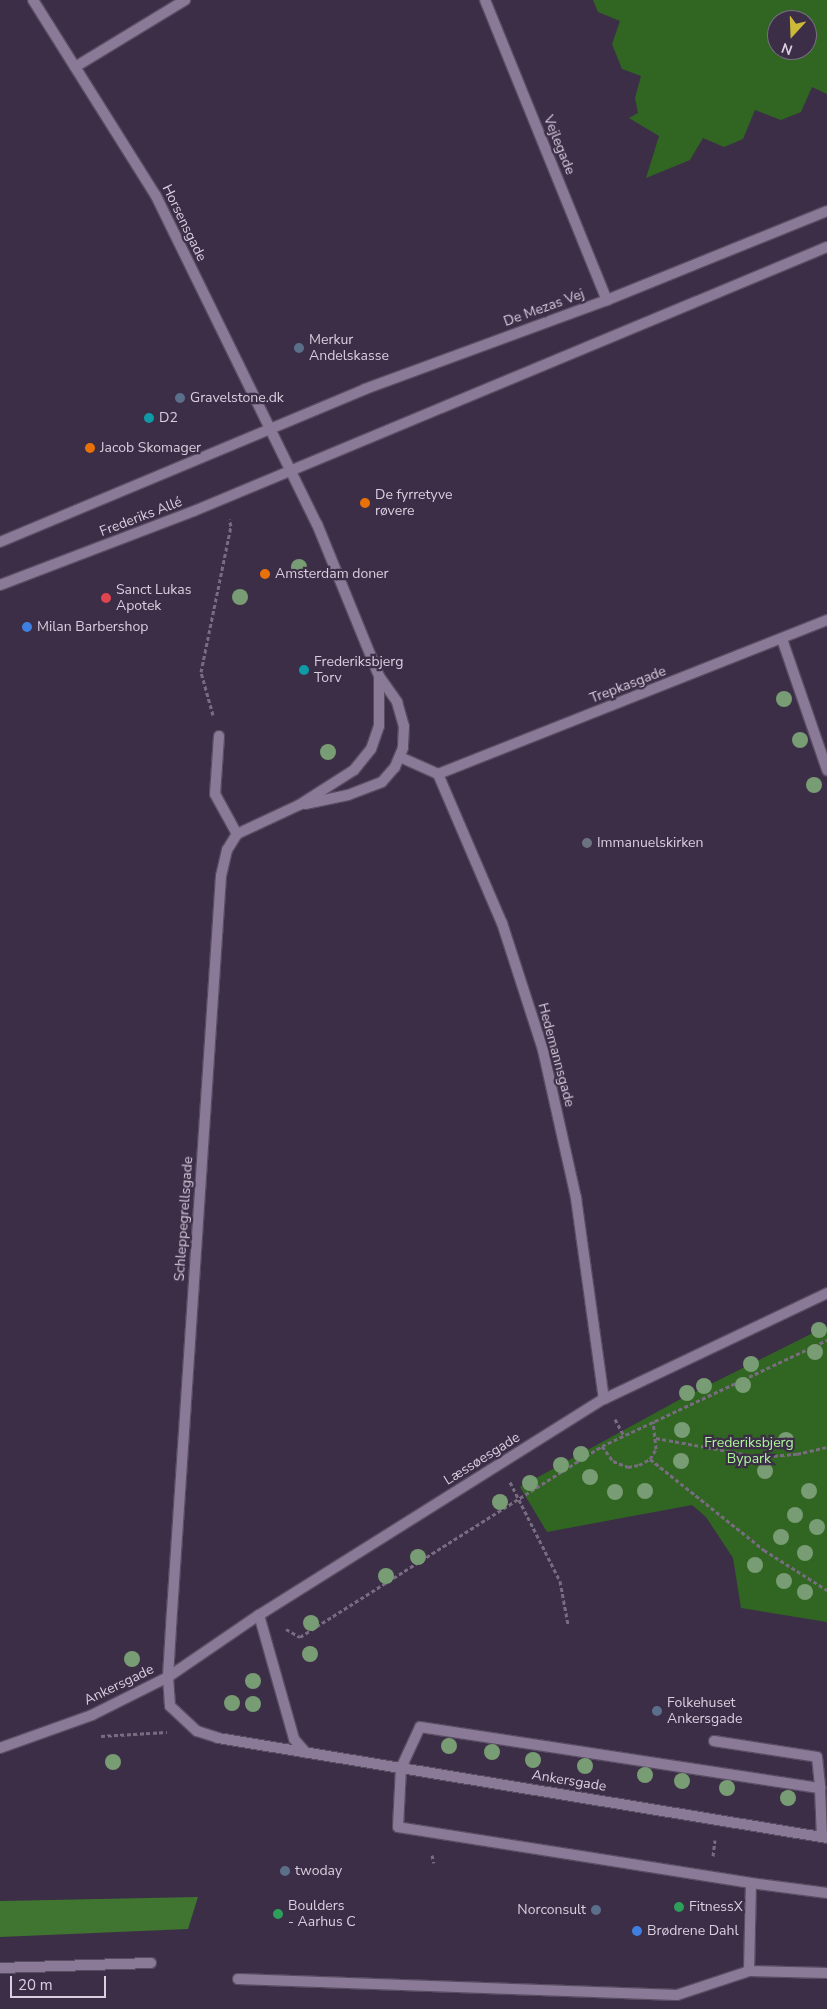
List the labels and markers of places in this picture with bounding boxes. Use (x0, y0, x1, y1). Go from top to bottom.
place label: Merkur Andelskasse (309, 332, 389, 364)
marker: Merkur Andelskasse (293, 342, 305, 354)
place label: Gravelstone.dk (190, 390, 284, 406)
marker: Gravelstone.dk (174, 392, 186, 404)
place label: D2 (159, 410, 178, 426)
marker: D2 (143, 412, 155, 424)
place label: Jacob Skomager (100, 440, 201, 456)
marker: Jacob Skomager (84, 442, 96, 454)
place label: De fyrretyve røvere (375, 487, 453, 520)
marker: De fyrretyve røvere (359, 497, 371, 509)
place label: Amsterdam doner (275, 566, 389, 582)
marker: Amsterdam doner (259, 568, 271, 580)
place label: Sanct Lukas Apotek (116, 582, 191, 614)
marker: Sanct Lukas Apotek (100, 592, 112, 604)
place label: Milan Barbershop (37, 619, 148, 635)
marker: Milan Barbershop (21, 621, 33, 633)
place label: Frederiksbjerg Torv (314, 654, 403, 686)
marker: Frederiksbjerg Torv (298, 664, 310, 676)
place label: Immanuelskirken (597, 835, 704, 851)
marker: Immanuelskirken (581, 837, 593, 849)
place label: Folkehuset Ankersgade (667, 1695, 742, 1728)
marker: Folkehuset Ankersgade (651, 1705, 663, 1717)
place label: twoday (295, 1863, 342, 1879)
marker: twoday (279, 1865, 291, 1877)
place label: Boulders - Aarhus C (288, 1898, 356, 1930)
place label: FitnessX (689, 1899, 743, 1915)
marker: FitnessX (673, 1901, 685, 1913)
place label: Norconsult (517, 1902, 586, 1918)
marker: Norconsult (590, 1904, 602, 1916)
marker: Boulders - Aarhus C (272, 1908, 284, 1920)
place label: Brødrene Dahl (647, 1923, 739, 1939)
marker: Brødrene Dahl (631, 1925, 643, 1937)

